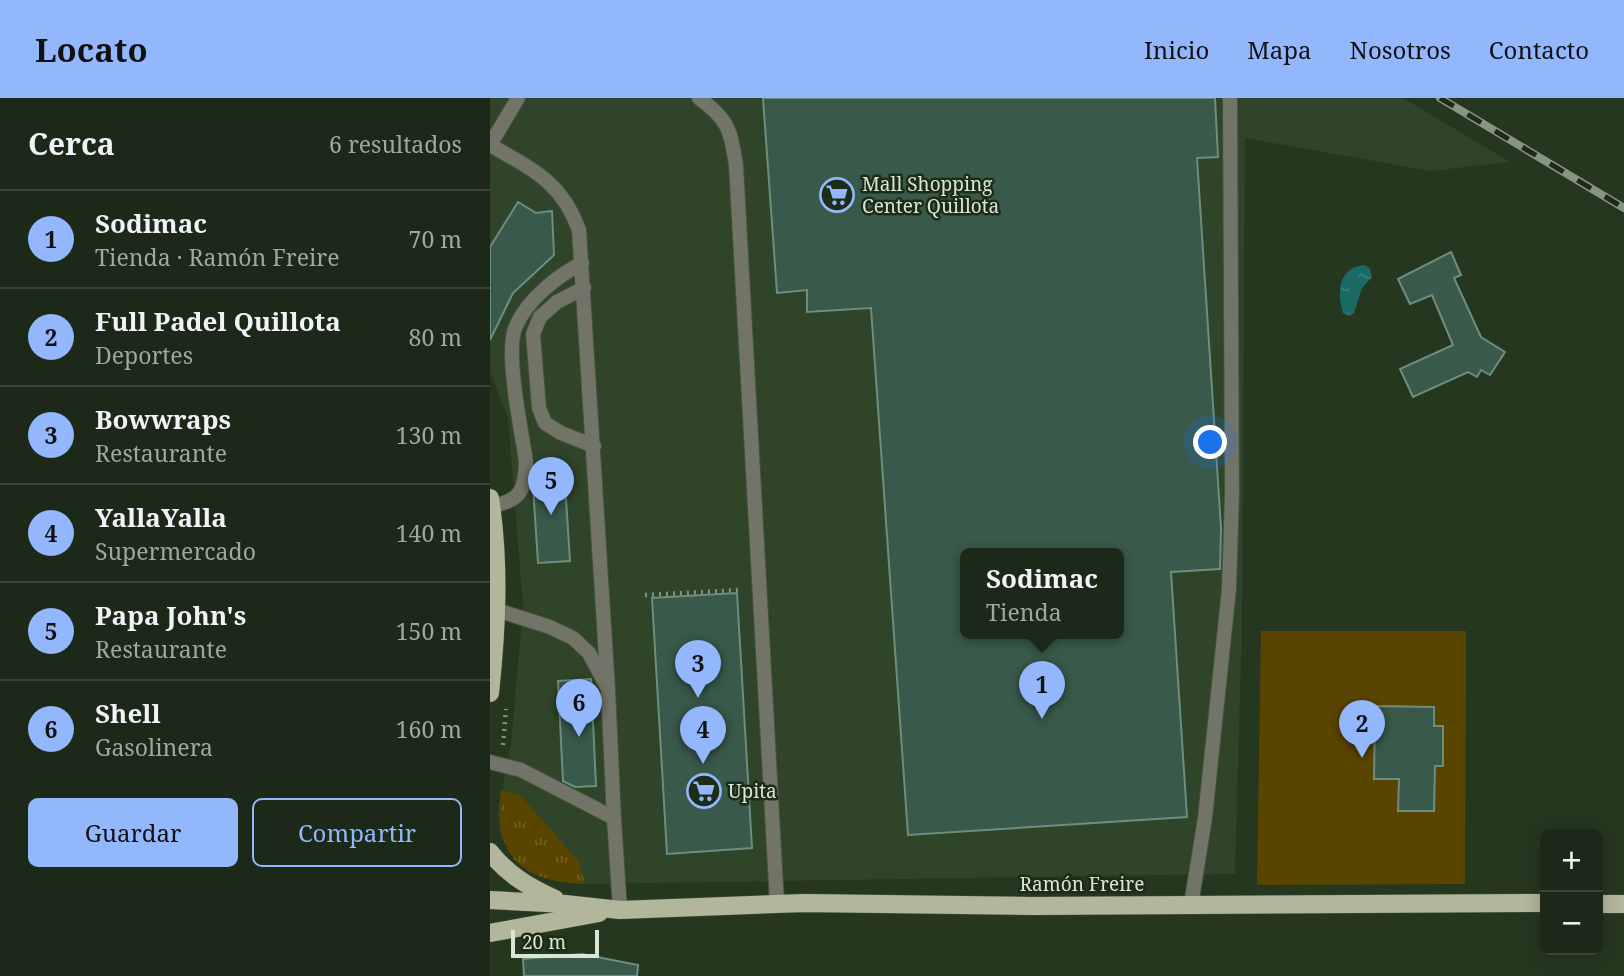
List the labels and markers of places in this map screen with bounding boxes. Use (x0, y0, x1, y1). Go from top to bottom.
place label: Mall Shopping Center Quillota (862, 171, 999, 219)
supermarket icon: Mall Shopping Center Quillota (818, 176, 856, 214)
pin: 5 (528, 457, 574, 515)
pin: 3 (675, 640, 721, 698)
pin: 1 (1019, 661, 1065, 719)
pin: 6 (556, 679, 602, 737)
pin: 2 (1339, 700, 1385, 758)
pin: 4 (680, 706, 726, 764)
supermarket icon: Upita (685, 772, 723, 810)
place label: Upita (728, 778, 777, 804)

